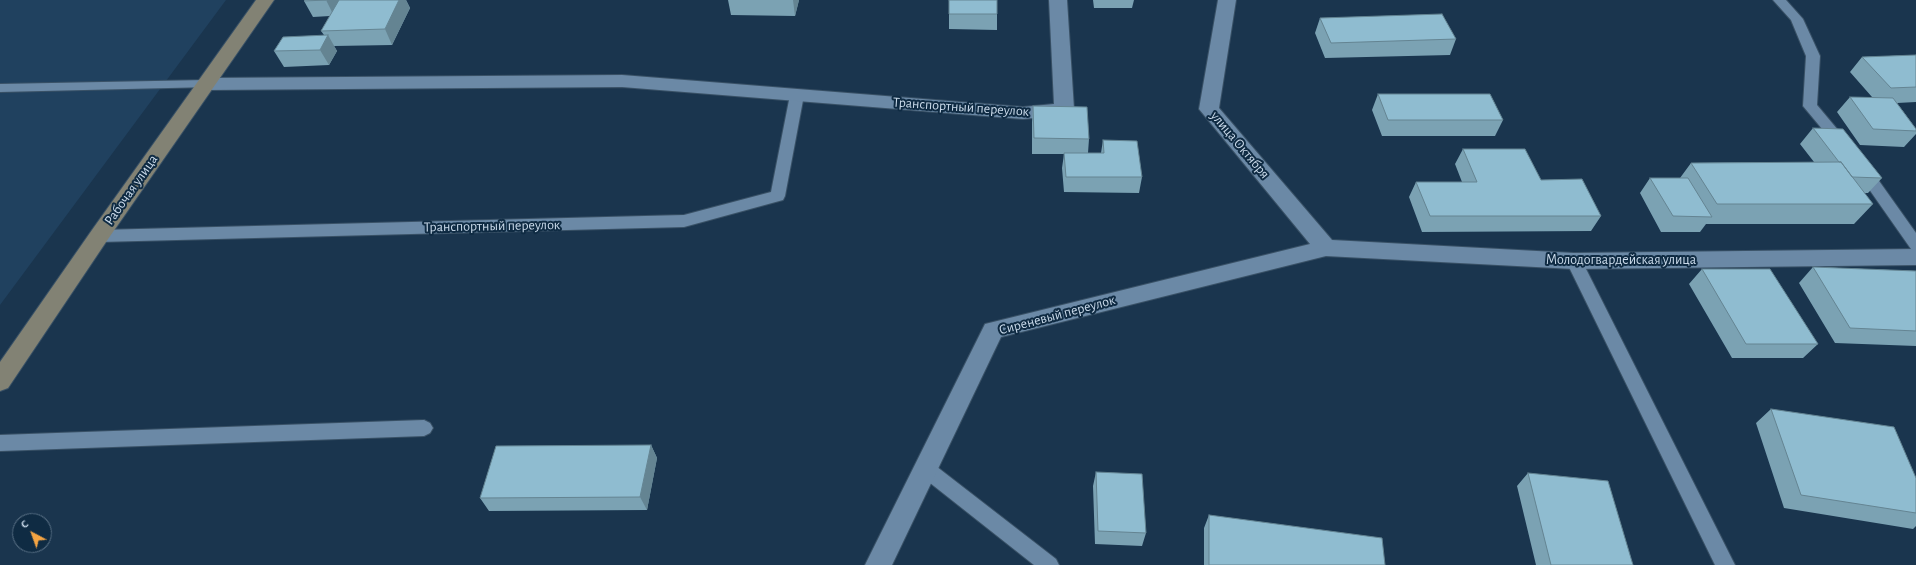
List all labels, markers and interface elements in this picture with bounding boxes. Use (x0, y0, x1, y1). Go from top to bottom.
street label: Транспортный переулок (892, 94, 1030, 120)
street label: улица Октября (1207, 108, 1273, 182)
street label: Рабочая улица (101, 152, 161, 228)
street label: Транспортный переулок (424, 216, 560, 236)
street label: Молодогвардейская улица (1546, 252, 1696, 268)
street label: Сиреневый переулок (997, 291, 1117, 339)
north arrow (12, 513, 52, 553)
text: С (19, 518, 30, 530)

